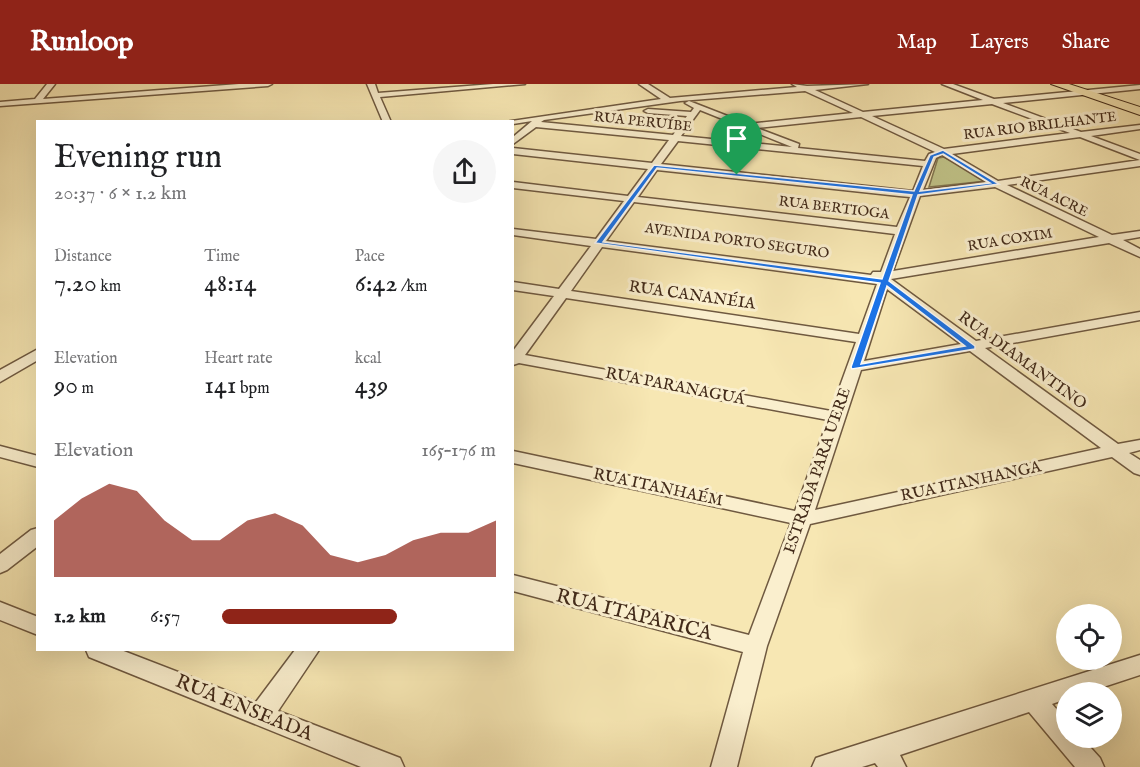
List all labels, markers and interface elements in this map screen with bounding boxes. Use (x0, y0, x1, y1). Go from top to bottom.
text: Runloop (30, 25, 133, 60)
text: Map (897, 29, 937, 56)
text: Layers (970, 29, 1029, 56)
text: Share (1062, 29, 1110, 56)
street label: RUA PERUÍBE (593, 107, 693, 136)
street label: RUA RIO BRILHANTE (962, 108, 1118, 144)
pin (711, 113, 762, 175)
icon: arrive (720, 122, 753, 155)
text: Evening run (54, 137, 222, 179)
button: share (433, 140, 496, 203)
street label: RUA ACRE (1017, 173, 1091, 221)
text: 20:37 · 6 × 1.2 km (54, 181, 187, 206)
street label: RUA BERTIOGA (778, 192, 891, 224)
street label: AVENIDA PORTO SEGURO (643, 219, 831, 263)
street label: RUA COXIM (966, 224, 1054, 256)
text: Distance (54, 247, 112, 267)
text: Time (204, 247, 240, 267)
text: Pace (355, 247, 385, 267)
text: 7.20 (54, 267, 97, 300)
text: 48:14 (204, 267, 257, 300)
text: 6:42 (355, 267, 397, 300)
street label: RUA CANANÉIA (627, 275, 758, 315)
text: km (97, 277, 121, 297)
text: /km (397, 277, 427, 297)
street label: RUA DIAMANTINO (954, 308, 1090, 414)
text: Elevation (54, 349, 117, 369)
text: Heart rate (204, 349, 273, 369)
text: kcal (355, 349, 381, 369)
street label: RUA PARANAGUÁ (604, 362, 748, 411)
text: 90 (54, 369, 78, 402)
text: 141 (204, 369, 236, 402)
text: 439 (355, 369, 388, 402)
text: m (78, 379, 94, 399)
text: bpm (236, 379, 269, 399)
street label: ESTRADA PARA UERE (780, 385, 856, 557)
text: Elevation (54, 438, 133, 463)
text: 165–176 m (421, 438, 496, 463)
street label: RUA ITANHANGA (899, 457, 1044, 507)
street label: RUA ITANHAÉM (591, 463, 725, 512)
street label: RUA ITAPARICA (553, 583, 715, 647)
text: 1.2 km (54, 604, 106, 629)
text: 6:57 (150, 604, 180, 629)
map controls (1056, 604, 1122, 748)
button: locate (1056, 604, 1122, 670)
street label: RUA ENSEADA (172, 669, 317, 747)
button: layers (1056, 682, 1122, 748)

